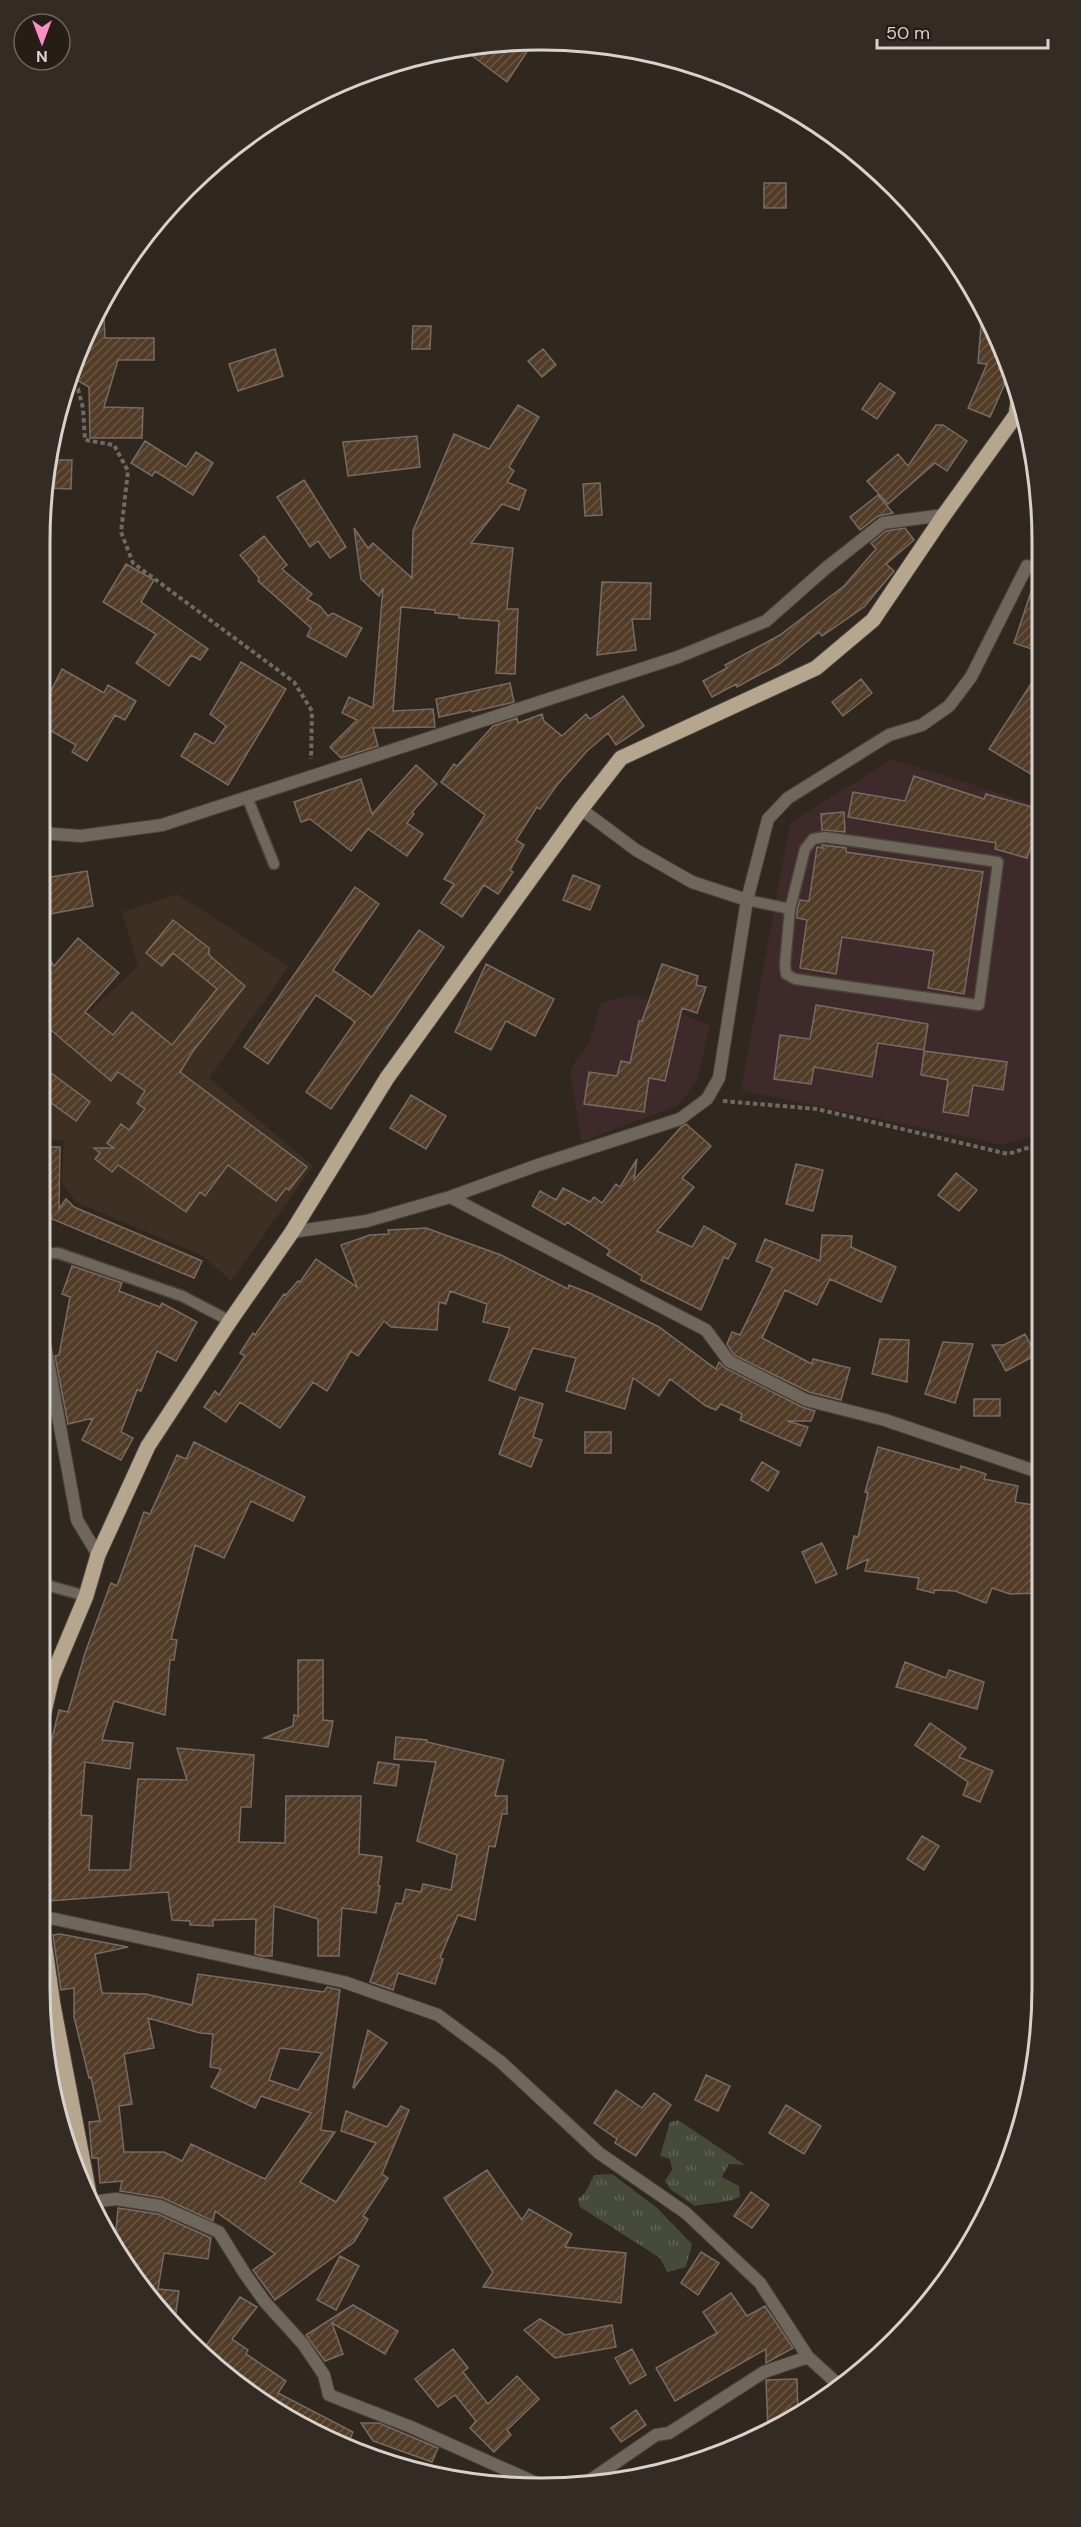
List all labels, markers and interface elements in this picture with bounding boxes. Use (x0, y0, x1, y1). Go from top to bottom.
north arrow (12, 12, 72, 72)
scale bar (877, 12, 1048, 50)
text: 50 m (886, 21, 930, 45)
text: N (36, 46, 48, 67)

